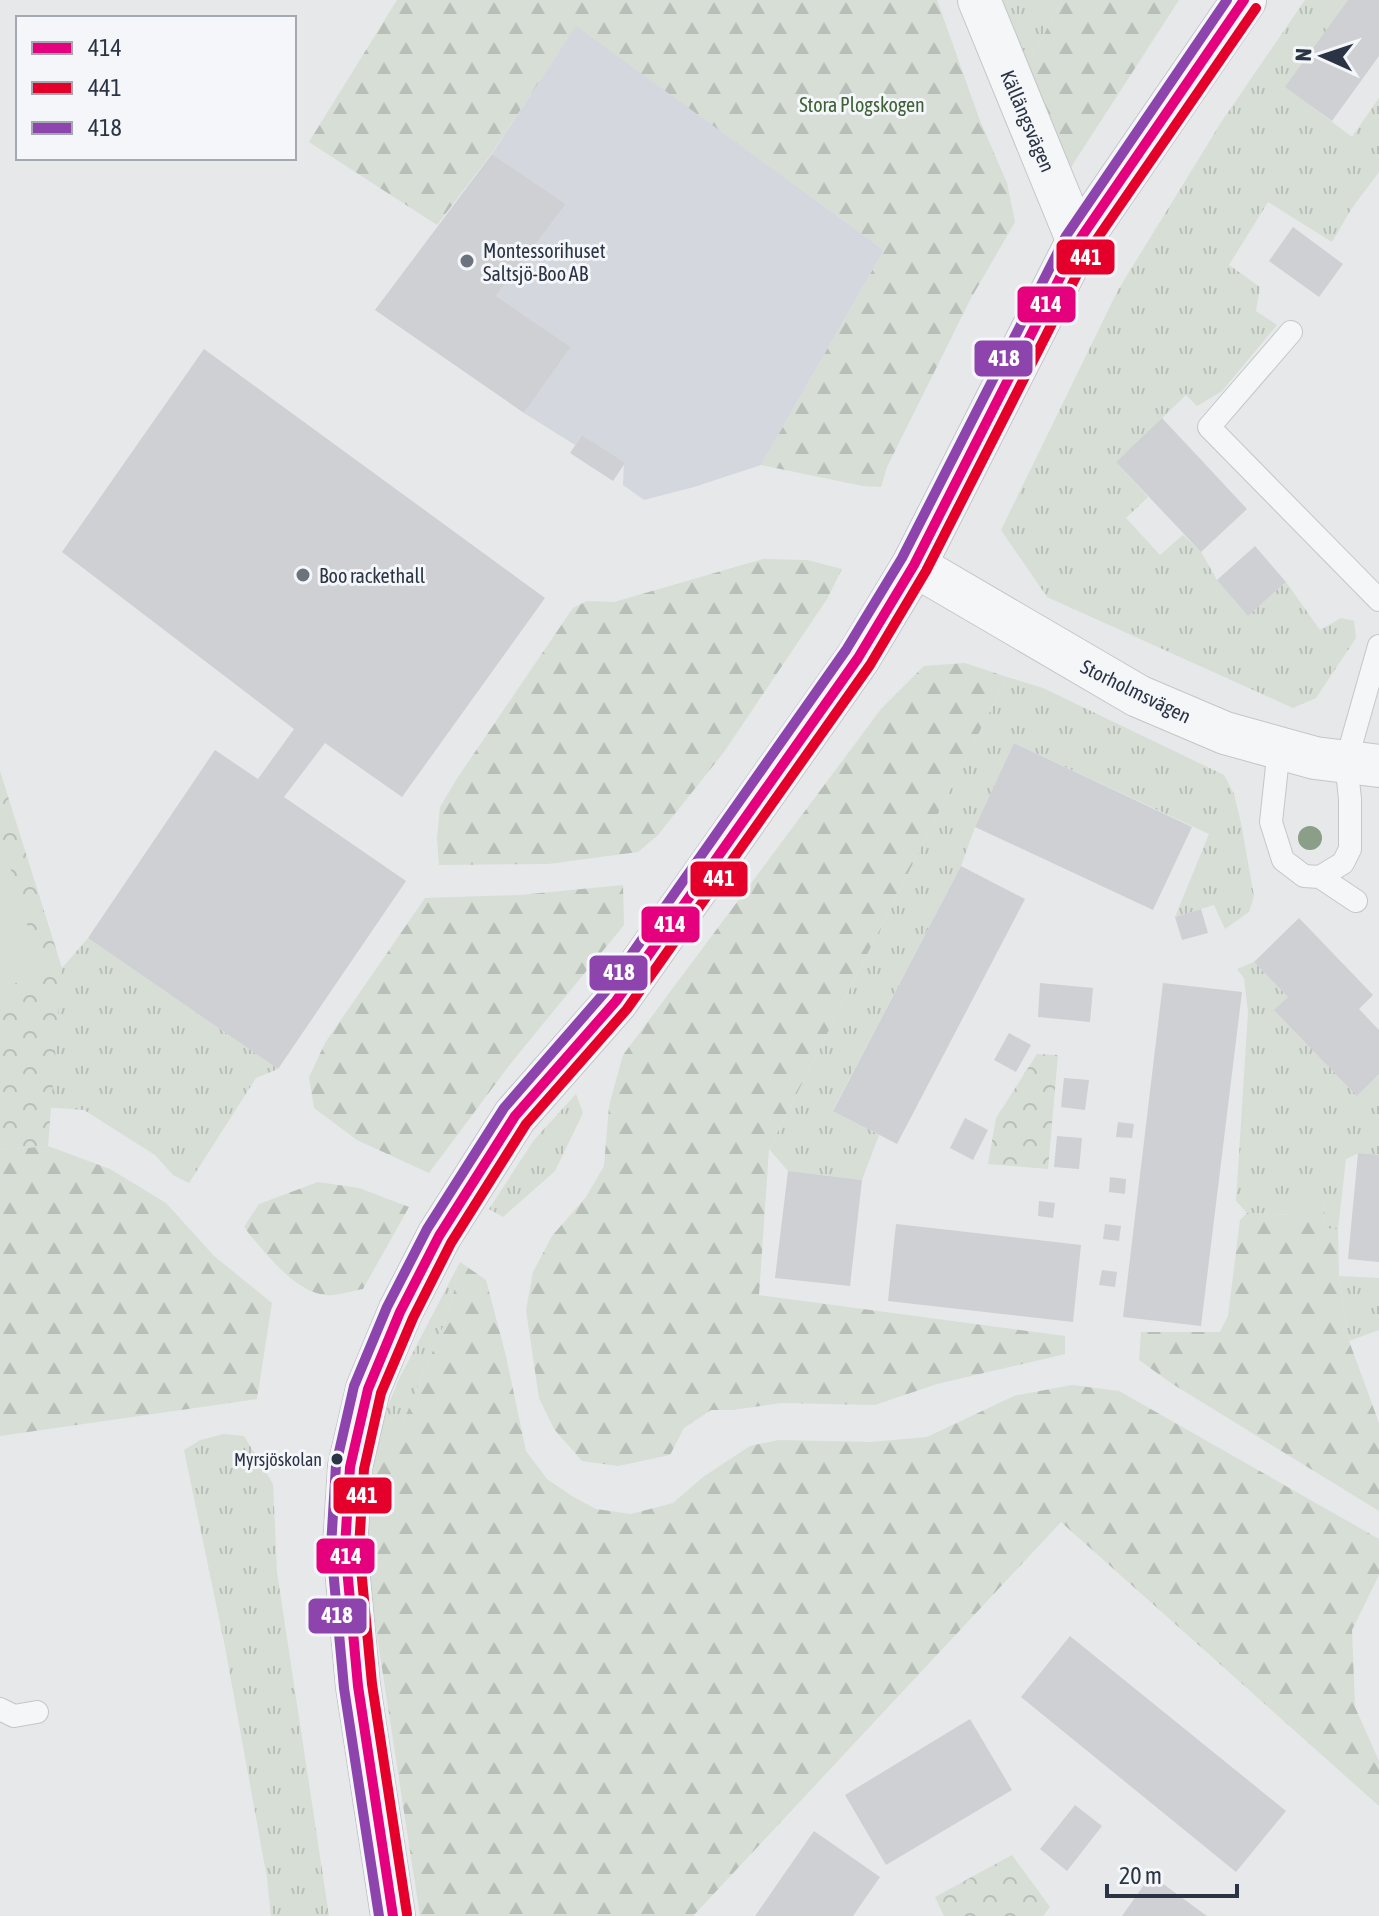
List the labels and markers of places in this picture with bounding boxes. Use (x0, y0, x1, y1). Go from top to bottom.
place label: Montessorihuset Saltsjö-Boo AB (483, 239, 606, 285)
marker: Montessorihuset Saltsjö-Boo AB (458, 252, 476, 270)
place label: Boo rackethall (319, 564, 426, 587)
marker: Boo rackethall (294, 566, 312, 584)
place label: Myrsjöskolan (234, 1449, 322, 1470)
marker: Myrsjöskolan (329, 1451, 345, 1467)

